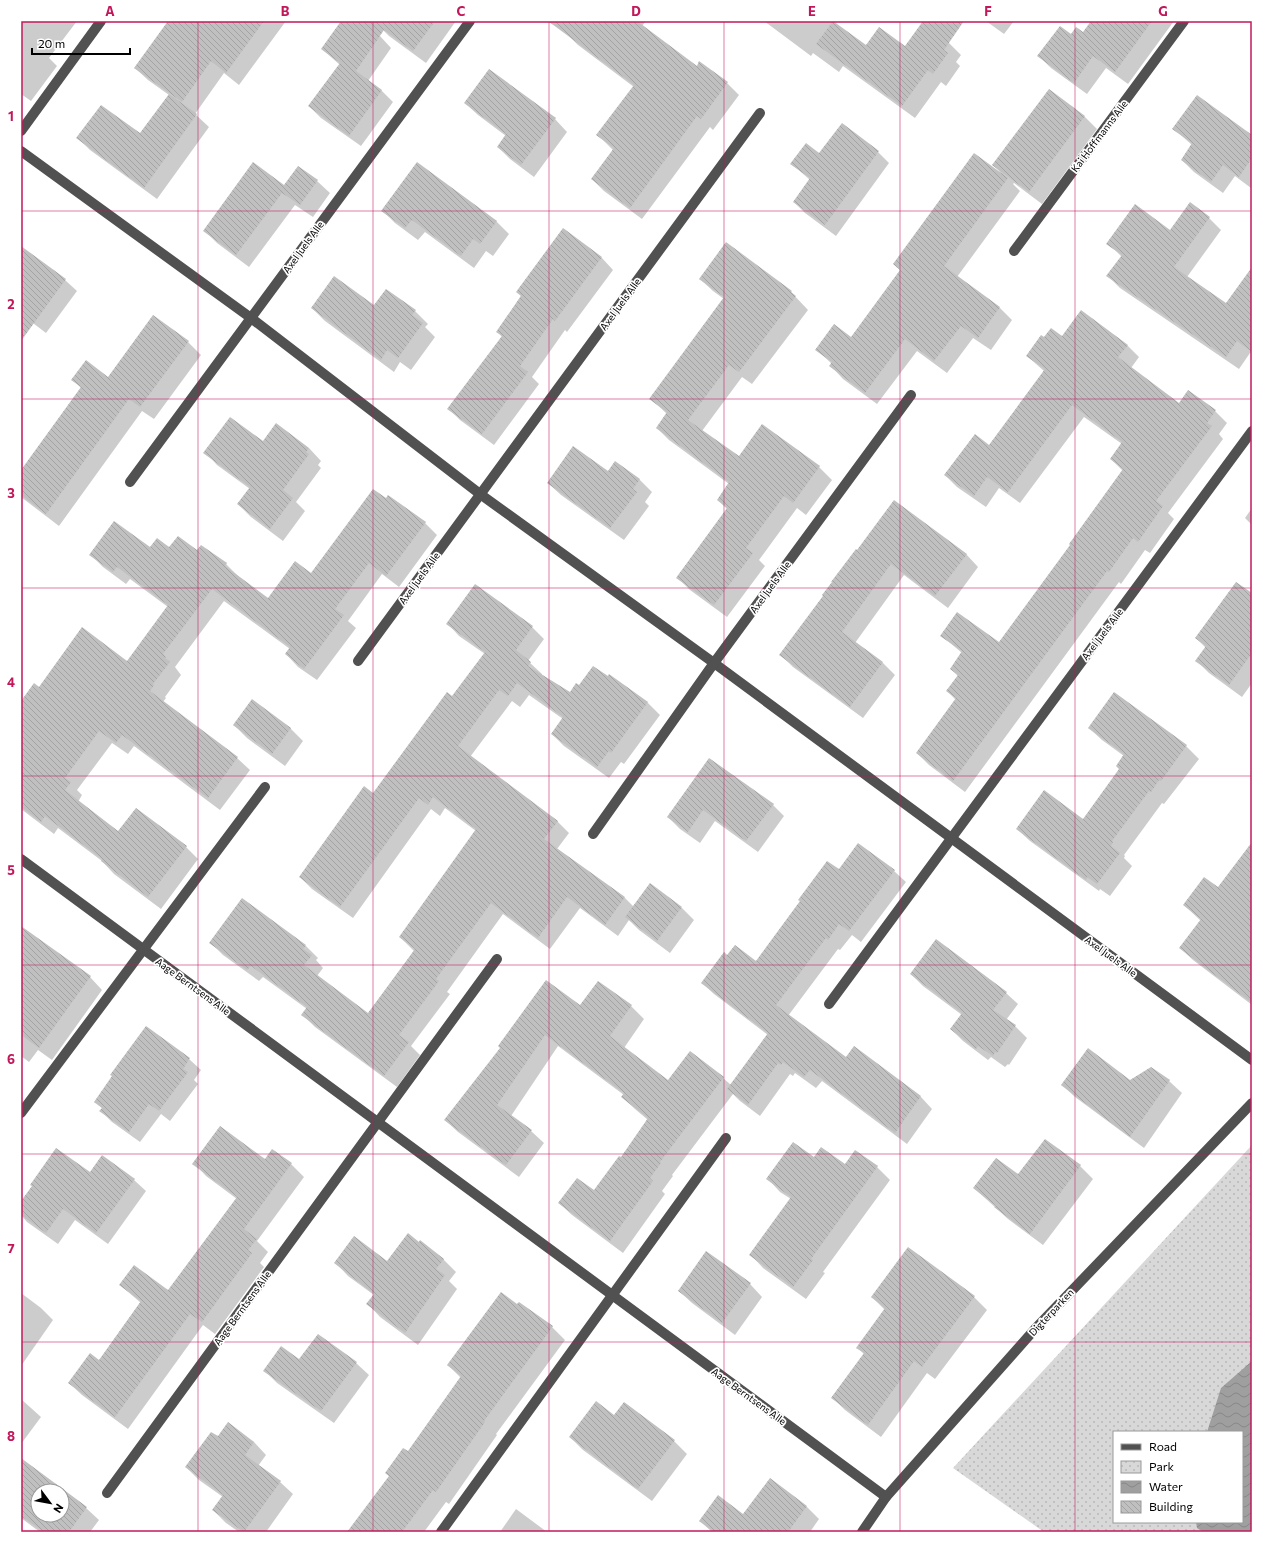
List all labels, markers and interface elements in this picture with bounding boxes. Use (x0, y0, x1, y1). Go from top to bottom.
text: A (105, 3, 115, 19)
text: B (281, 3, 290, 19)
text: C (457, 3, 466, 19)
text: D (631, 3, 641, 19)
text: E (808, 3, 816, 19)
text: F (984, 3, 992, 19)
text: G (1158, 3, 1168, 19)
scale bar (32, 30, 130, 56)
text: 20 m (38, 36, 65, 50)
street label: Kai Hoffmanns Alle (1068, 98, 1130, 174)
text: 1 (8, 108, 14, 124)
street label: Axel Juels Alle (280, 218, 326, 276)
street label: Axel Juels Alle (597, 275, 643, 333)
text: 2 (7, 296, 15, 312)
text: 3 (7, 485, 15, 501)
street label: Axel Juels Alle (396, 549, 442, 607)
street label: Axel Juels Alle (747, 558, 793, 616)
street label: Axel Juels Alle (1079, 606, 1125, 662)
text: 4 (7, 674, 15, 690)
text: 5 (7, 862, 15, 878)
street label: Axel Juels Alle (1082, 933, 1140, 979)
street label: Aage Berntsens Alle (153, 955, 233, 1017)
text: 6 (7, 1051, 15, 1067)
text: 7 (7, 1240, 15, 1256)
street label: Aage Berntsens Alle (211, 1268, 273, 1348)
street label: Digterparken (1026, 1286, 1076, 1338)
street label: Aage Berntsens Alle (709, 1365, 789, 1427)
text: 8 (7, 1428, 15, 1444)
legend (1113, 1431, 1243, 1523)
text: Road (1149, 1439, 1177, 1453)
text: Park (1149, 1459, 1175, 1473)
text: Water (1149, 1479, 1183, 1493)
north arrow (30, 1483, 70, 1523)
text: Building (1149, 1499, 1193, 1513)
text: N (51, 1502, 67, 1516)

